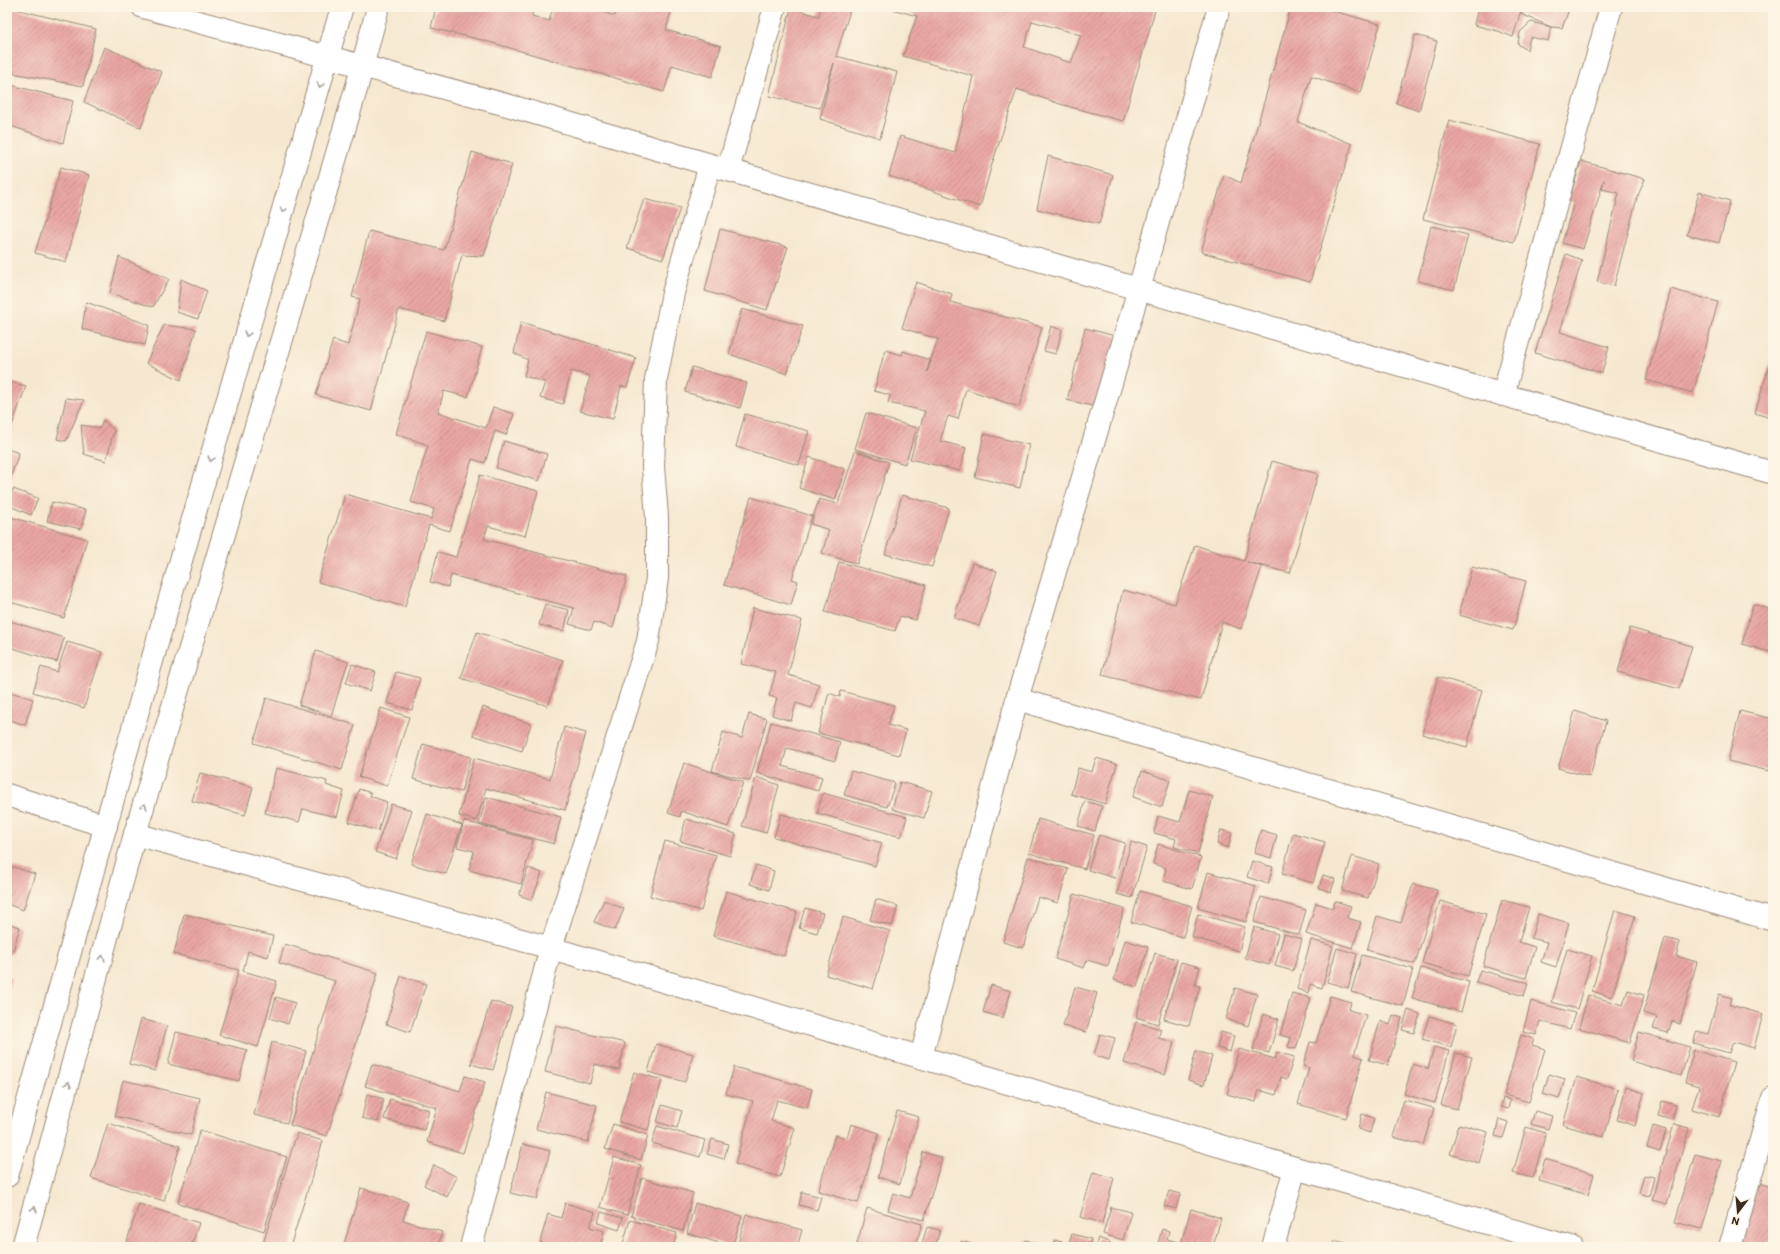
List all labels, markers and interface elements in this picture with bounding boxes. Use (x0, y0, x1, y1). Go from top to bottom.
one-way arrow (316, 82, 324, 88)
one-way arrow (279, 206, 288, 213)
one-way arrow (243, 331, 252, 338)
one-way arrow (207, 456, 216, 463)
one-way arrow (139, 803, 148, 810)
one-way arrow (97, 955, 105, 962)
one-way arrow (63, 1081, 71, 1087)
north arrow (1718, 1192, 1758, 1232)
one-way arrow (29, 1206, 37, 1213)
text: N (1730, 1214, 1741, 1228)

